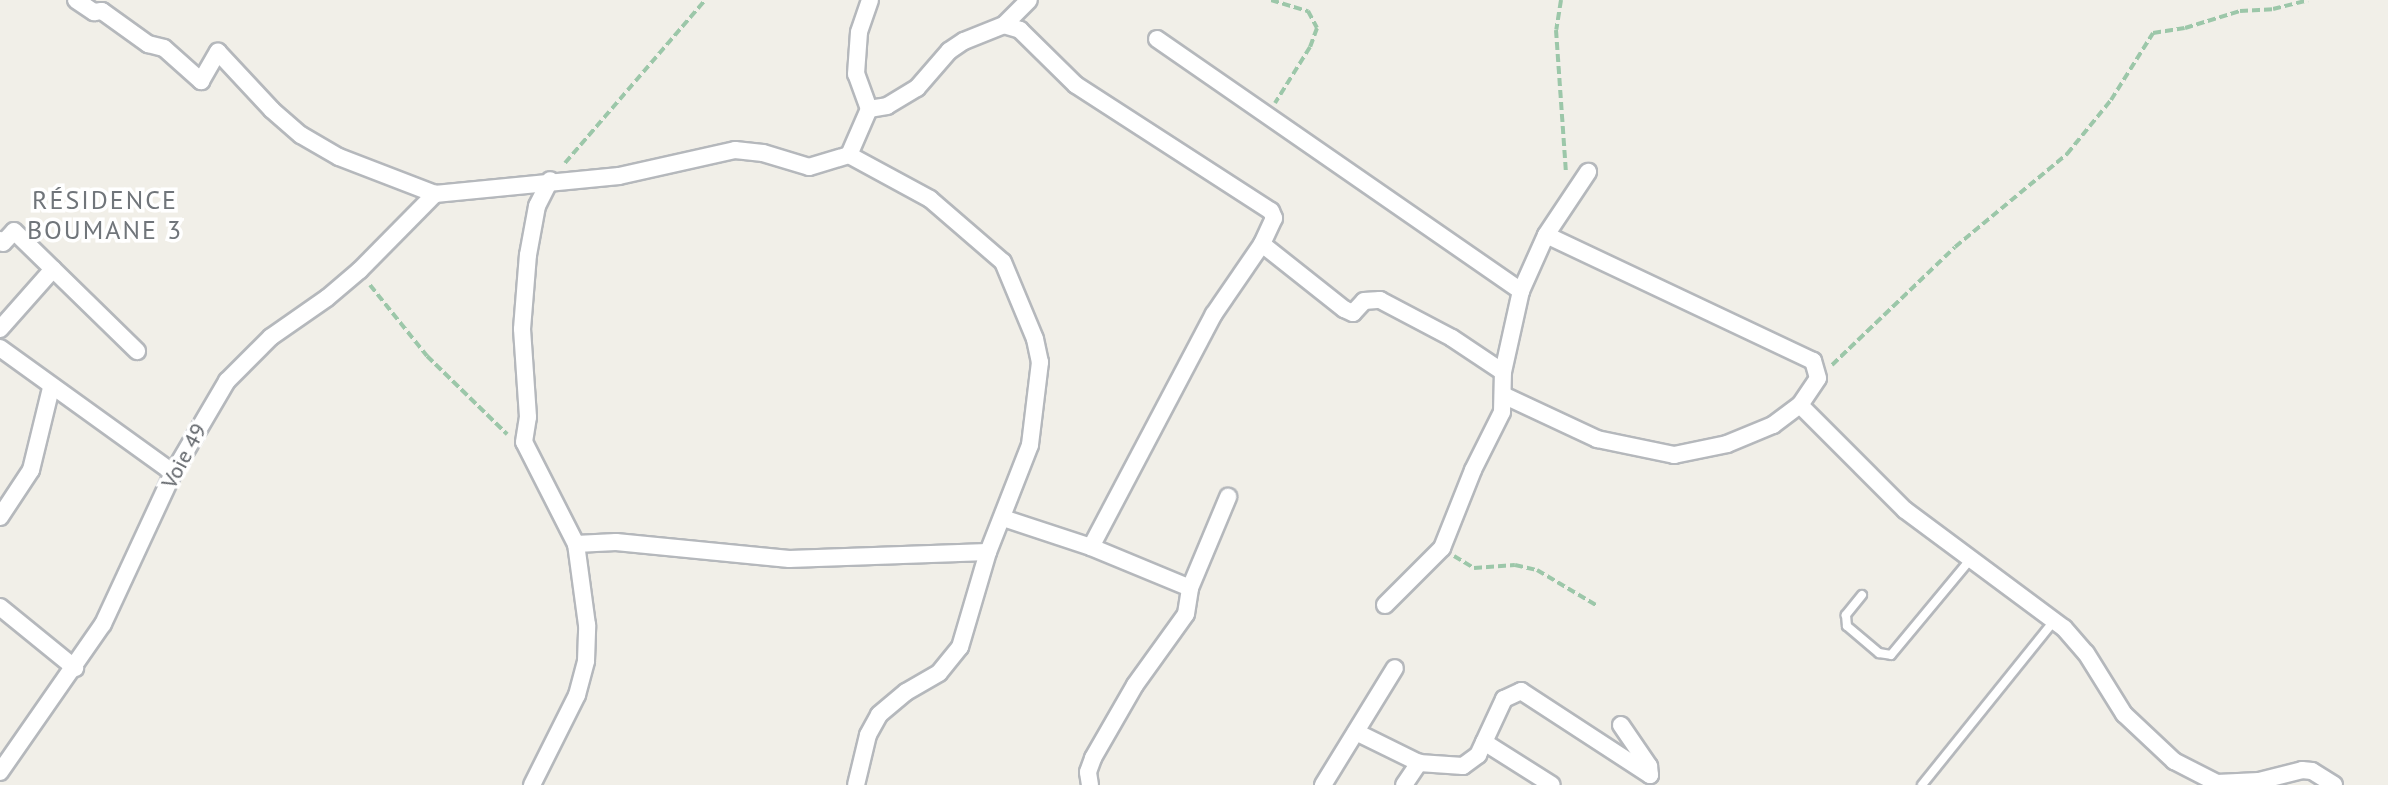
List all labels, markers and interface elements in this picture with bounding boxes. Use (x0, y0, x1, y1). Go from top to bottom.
district label: RÉSIDENCE BOUMANE 3 (27, 184, 183, 246)
street label: Voie 49 (156, 419, 212, 493)

